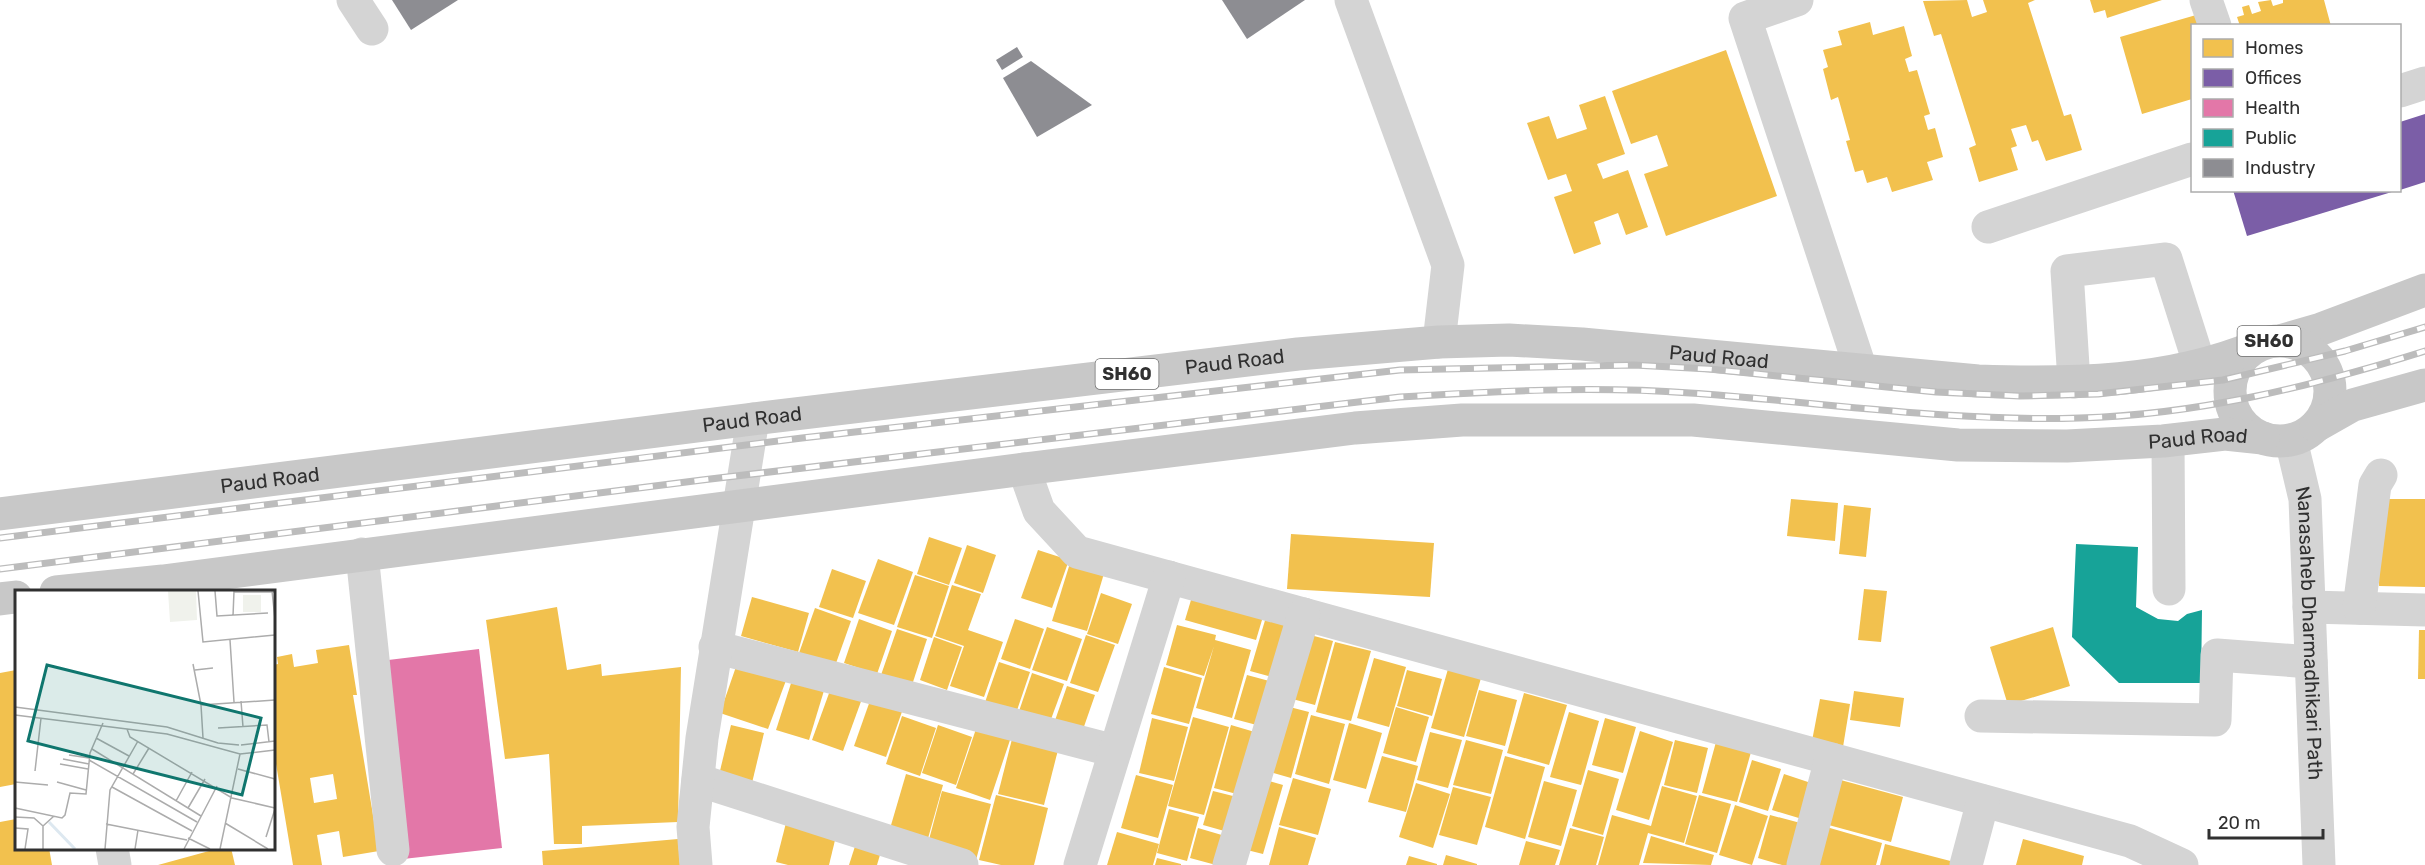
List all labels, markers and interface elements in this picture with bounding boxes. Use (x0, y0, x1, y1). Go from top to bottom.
legend (2191, 24, 2401, 192)
text: Homes (2245, 37, 2303, 59)
text: Offices (2245, 67, 2302, 89)
text: Health (2245, 97, 2300, 119)
text: Public (2245, 127, 2297, 149)
text: Industry (2245, 157, 2315, 179)
road number: SH60 (2238, 326, 2300, 356)
street label: Paud Road (1668, 340, 1770, 373)
street label: Paud Road (1184, 344, 1286, 379)
road number: SH60 (1096, 359, 1158, 389)
street label: Paud Road (701, 401, 803, 437)
street label: Paud Road (2147, 422, 2249, 454)
street label: Paud Road (219, 462, 321, 498)
street label: Nanasaheb Dharmadhikari Path (2290, 484, 2328, 781)
inset map (15, 590, 274, 850)
scale bar (2209, 802, 2323, 840)
text: 20 m (2218, 812, 2260, 834)

